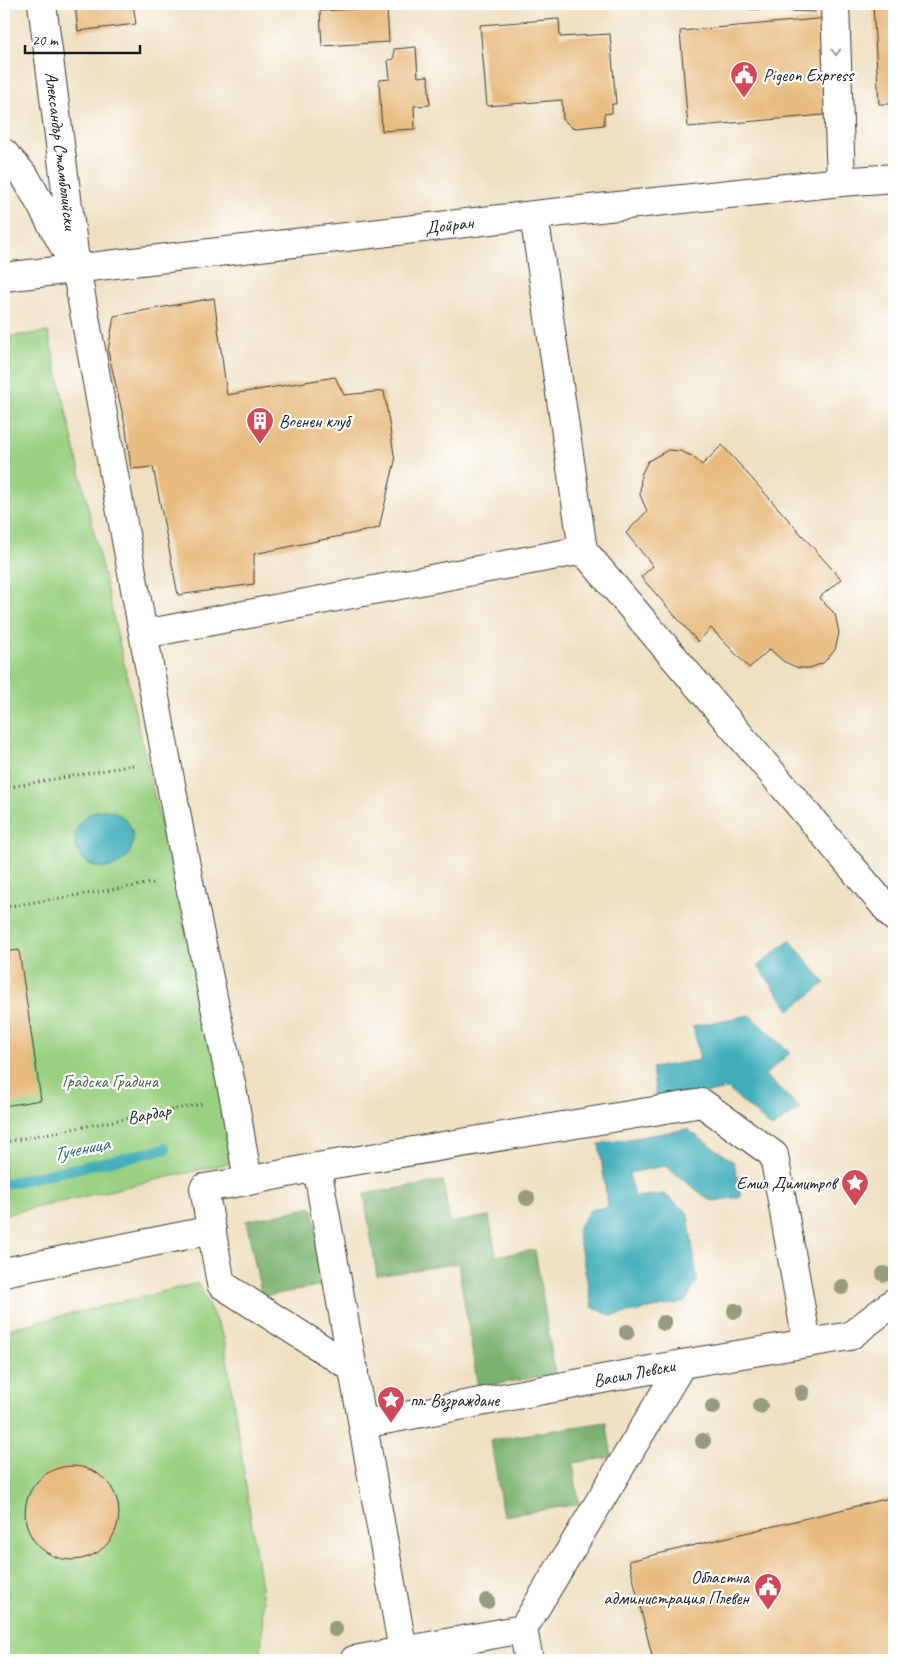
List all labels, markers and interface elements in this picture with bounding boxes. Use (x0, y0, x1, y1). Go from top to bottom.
scale bar (25, 22, 140, 54)
text: 20 m (32, 31, 59, 50)
one-way arrow (831, 49, 842, 57)
public building icon: Pigeon Express (729, 60, 759, 99)
place label: Pigeon Express (763, 64, 855, 86)
street label: Александър Стамболийски (40, 71, 82, 233)
street label: Дойран (424, 211, 476, 239)
building icon: Военен клуб (245, 406, 275, 445)
place label: Военен клуб (279, 410, 353, 432)
park label: Градска Градина (62, 1070, 160, 1092)
street label: Вардар (125, 1099, 174, 1129)
water label: Тученица (51, 1131, 113, 1167)
place icon: Емил Димитров (840, 1168, 870, 1207)
place label: Емил Димитров (736, 1172, 839, 1194)
street label: Васил Левски (592, 1354, 678, 1392)
place icon: пл. Възраждане (376, 1385, 406, 1424)
place label: пл. Възраждане (410, 1389, 500, 1412)
place label: Областна администрация Плевен (604, 1566, 751, 1609)
public building icon: Областна администрация Плевен (753, 1572, 783, 1611)

